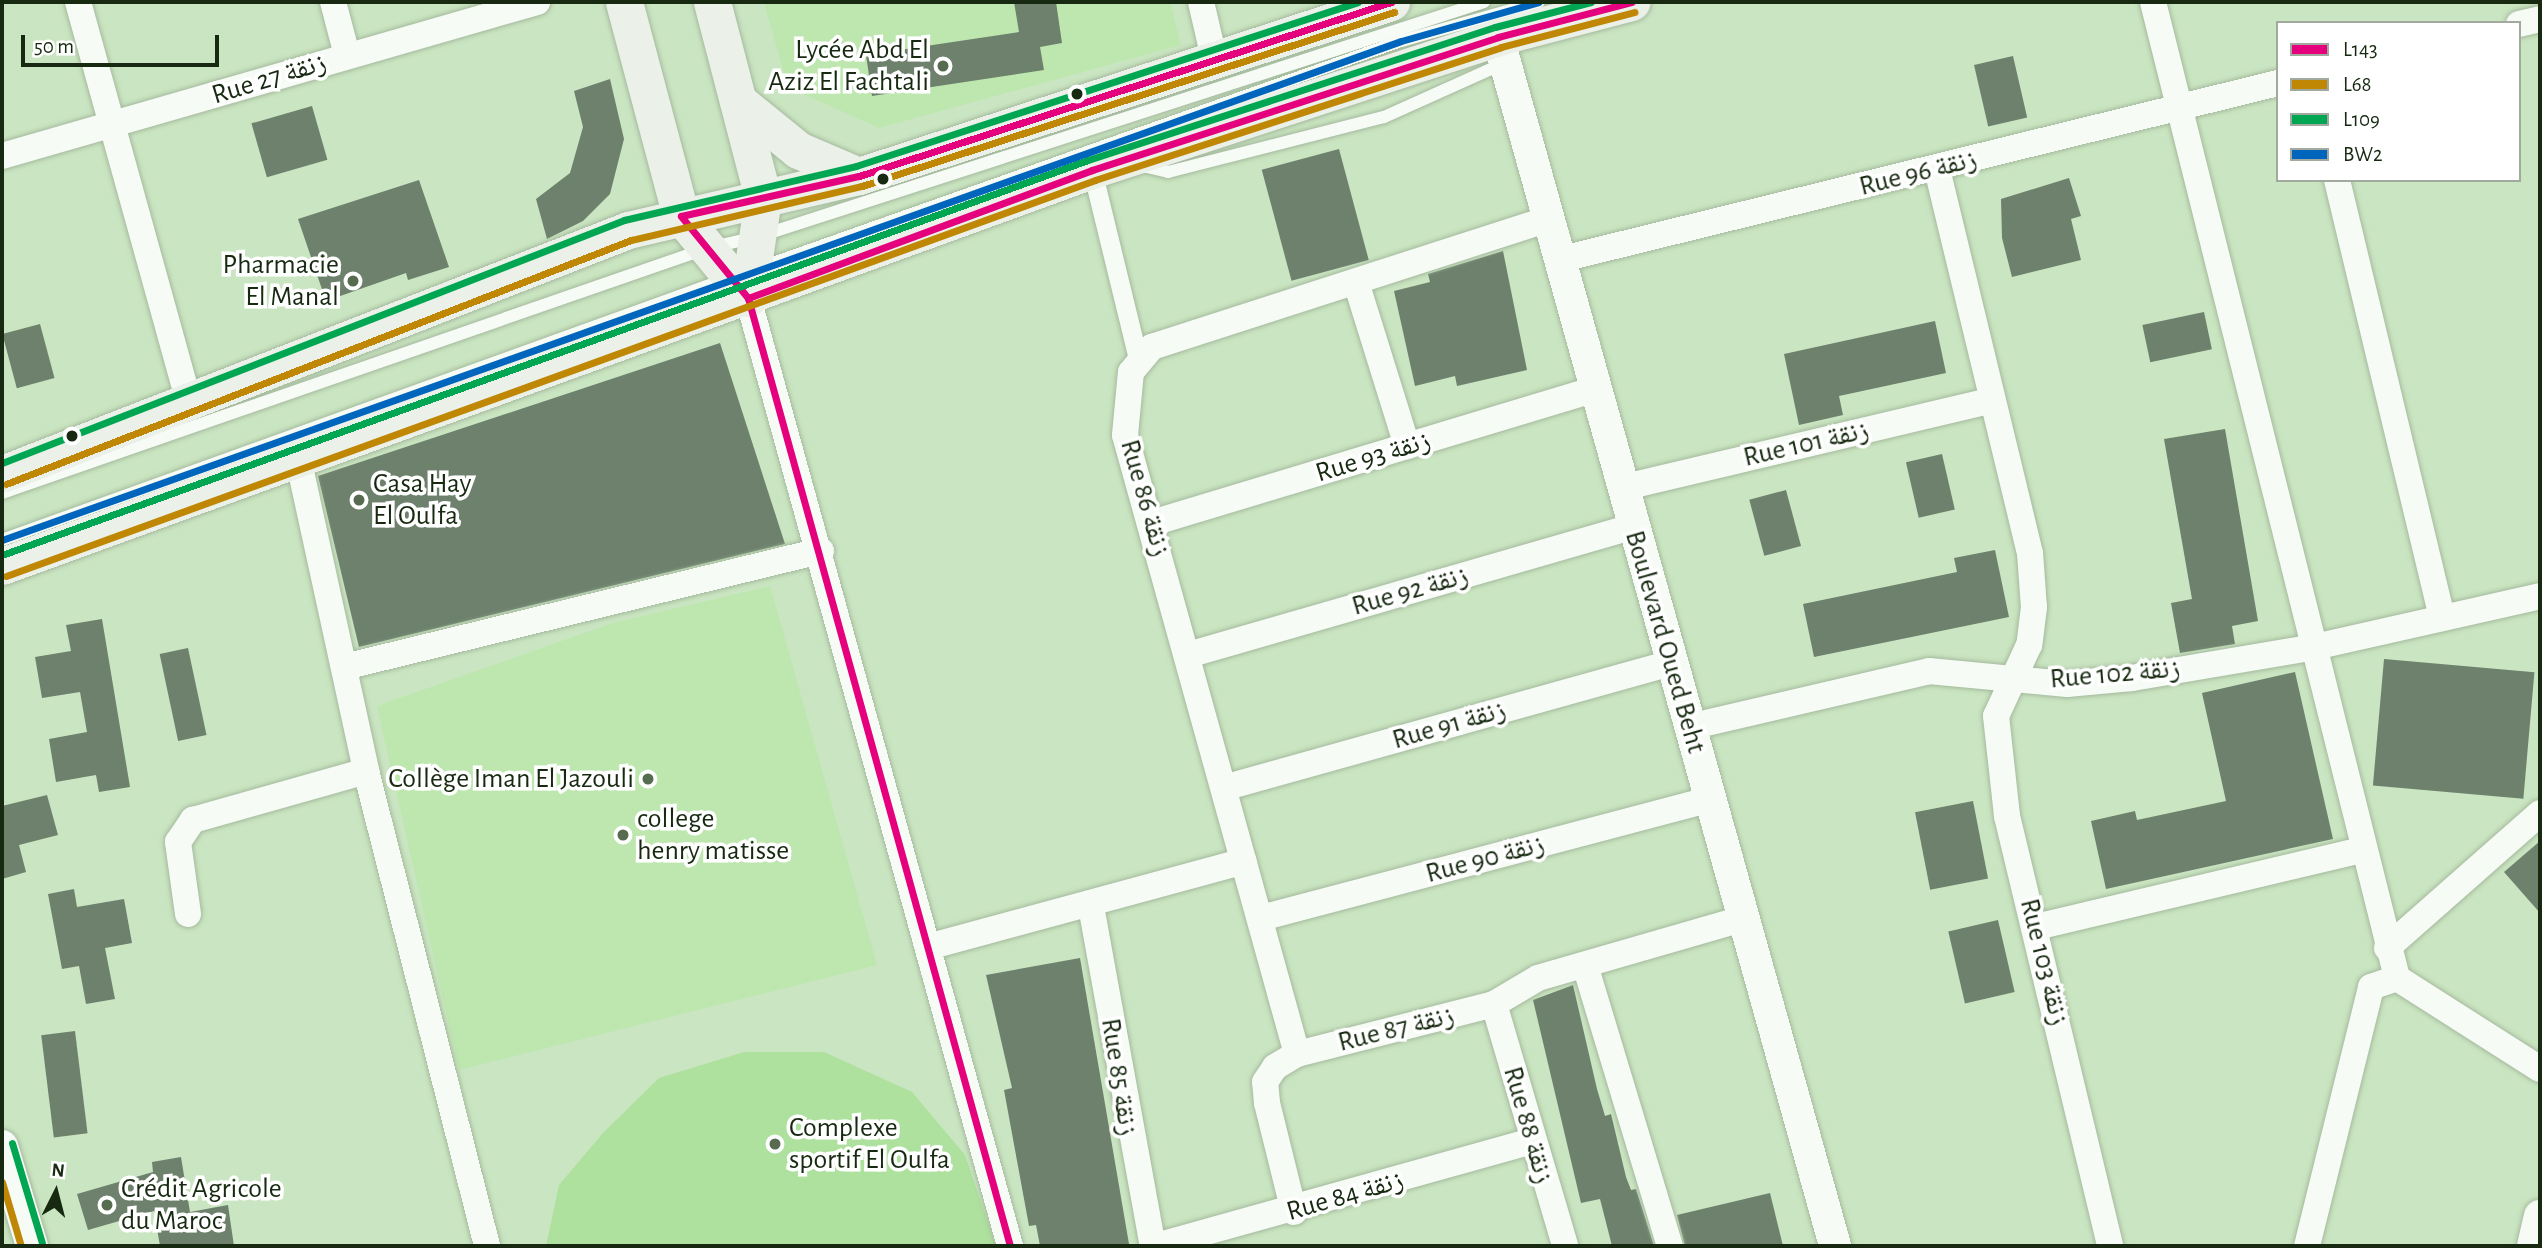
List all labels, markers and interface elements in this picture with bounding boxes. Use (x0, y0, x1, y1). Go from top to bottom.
scale bar (24, 21, 222, 65)
legend (2276, 21, 2521, 182)
place label: Lycée Abd El Aziz El Fachtali (768, 33, 929, 99)
text: 50 m (34, 36, 74, 57)
text: L143 (2343, 39, 2378, 60)
street label: Rue 27 زنقة (208, 46, 330, 112)
marker: Lycée Abd El Aziz El Fachtali (935, 58, 951, 74)
text: L68 (2343, 74, 2372, 95)
unlabelled marker (1070, 87, 1084, 101)
text: L109 (2343, 109, 2380, 130)
street label: Rue 96 زنقة (1856, 142, 1980, 204)
text: BW2 (2343, 144, 2383, 165)
unlabelled marker (876, 172, 890, 186)
place label: Pharmacie El Manal (222, 248, 339, 314)
marker: Pharmacie El Manal (345, 273, 361, 289)
street label: Rue 101 زنقة (1740, 413, 1872, 475)
street label: Rue 93 زنقة (1312, 424, 1434, 490)
unlabelled marker (65, 429, 79, 443)
street label: Rue 86 زنقة (1112, 436, 1178, 560)
place label: Casa Hay El Oulfa (373, 467, 472, 533)
marker: Casa Hay El Oulfa (351, 492, 367, 508)
street label: Boulevard Oued Beht (1617, 527, 1713, 757)
street label: Rue 92 زنقة (1348, 558, 1472, 624)
street label: Rue 102 زنقة (2049, 652, 2181, 696)
street label: Rue 91 زنقة (1389, 693, 1509, 757)
place label: Collège Iman El Jazouli (388, 762, 634, 796)
marker: Collège Iman El Jazouli (640, 771, 656, 787)
place label: college henry matisse (637, 802, 789, 868)
marker: college henry matisse (615, 827, 631, 843)
street label: Rue 90 زنقة (1422, 827, 1548, 891)
street label: Rue 103 زنقة (2012, 895, 2076, 1029)
street label: Rue 87 زنقة (1335, 998, 1457, 1060)
street label: Rue 85 زنقة (1093, 1016, 1145, 1138)
street label: Rue 88 زنقة (1495, 1063, 1561, 1187)
place label: Complexe sportif El Oulfa (789, 1111, 950, 1177)
marker: Complexe sportif El Oulfa (767, 1136, 783, 1152)
north arrow (21, 1157, 91, 1227)
text: N (51, 1160, 66, 1181)
street label: Rue 84 زنقة (1283, 1163, 1407, 1229)
place label: Crédit Agricole du Maroc (121, 1172, 282, 1238)
marker: Crédit Agricole du Maroc (99, 1197, 115, 1213)

